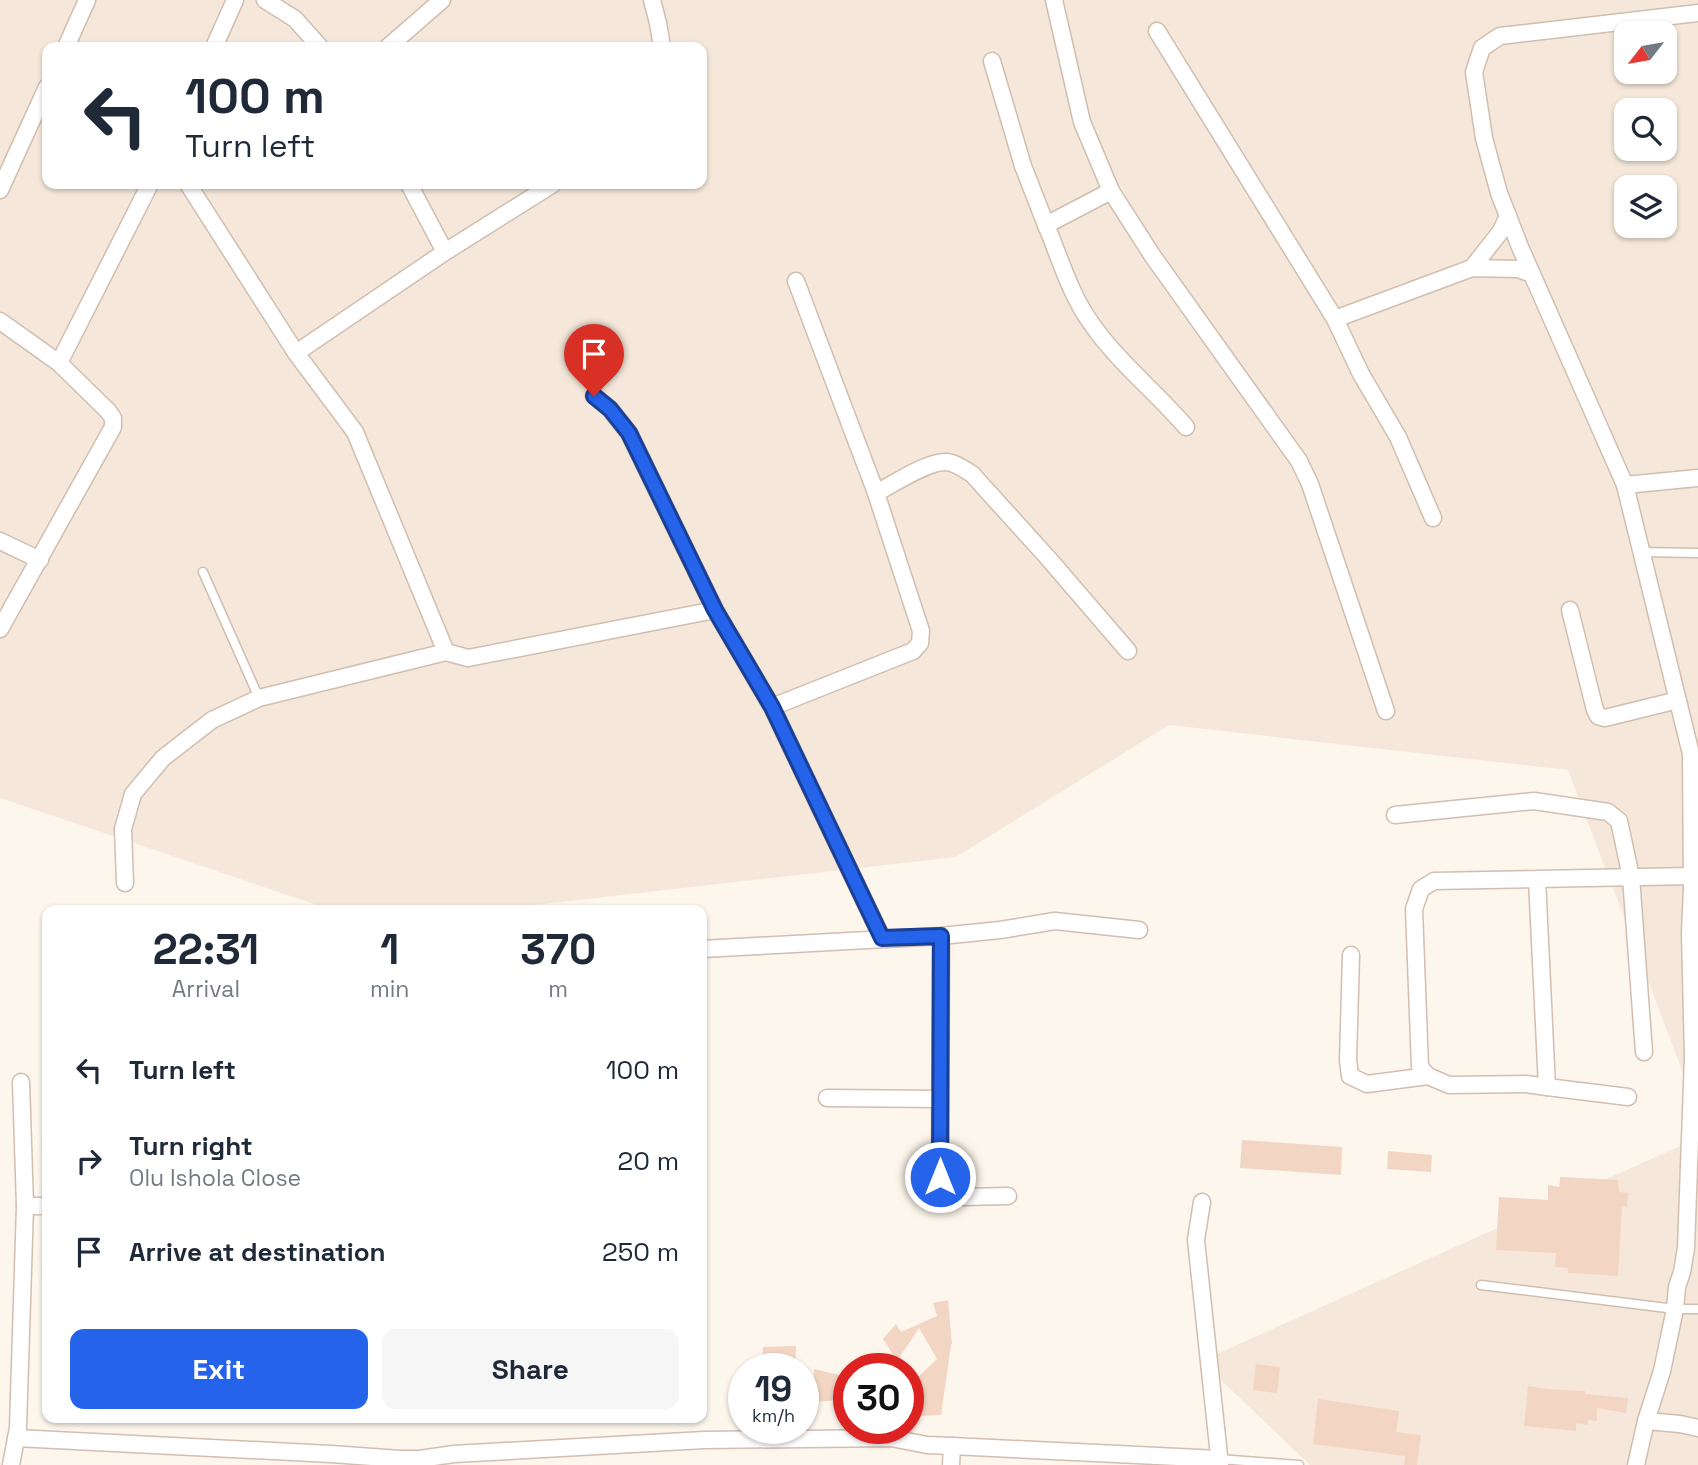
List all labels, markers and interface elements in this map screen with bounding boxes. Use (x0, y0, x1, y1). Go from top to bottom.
north arrow (1614, 21, 1676, 84)
map controls (1614, 21, 1677, 238)
text: 100 m (185, 65, 325, 127)
icon: left (70, 70, 161, 161)
button: search (1614, 98, 1677, 161)
text: Turn left (185, 126, 315, 166)
button: layers (1614, 175, 1677, 238)
pin (564, 324, 624, 396)
icon: arrive (575, 335, 613, 373)
text: 22:31 (153, 923, 259, 976)
text: 1 (380, 923, 399, 976)
text: 370 (520, 923, 596, 976)
text: Arrival (172, 974, 240, 1004)
text: min (370, 974, 409, 1004)
text: m (548, 974, 568, 1004)
icon: left (70, 1051, 108, 1089)
text: Turn left (129, 1053, 236, 1087)
text: 100 m (606, 1053, 679, 1087)
text: Turn right (129, 1129, 253, 1163)
position arrow (903, 1140, 977, 1214)
icon: right (70, 1142, 108, 1180)
text: 20 m (618, 1144, 679, 1178)
text: Olu Ishola Close (129, 1163, 301, 1193)
icon: arrive (70, 1233, 108, 1271)
text: Arrive at destination (129, 1235, 386, 1269)
text: 250 m (602, 1235, 679, 1269)
button: Exit (70, 1329, 368, 1409)
button: Share (382, 1329, 679, 1409)
speed limit sign: 30 (833, 1353, 924, 1444)
text: 19 (755, 1367, 792, 1411)
text: km/h (752, 1404, 795, 1427)

